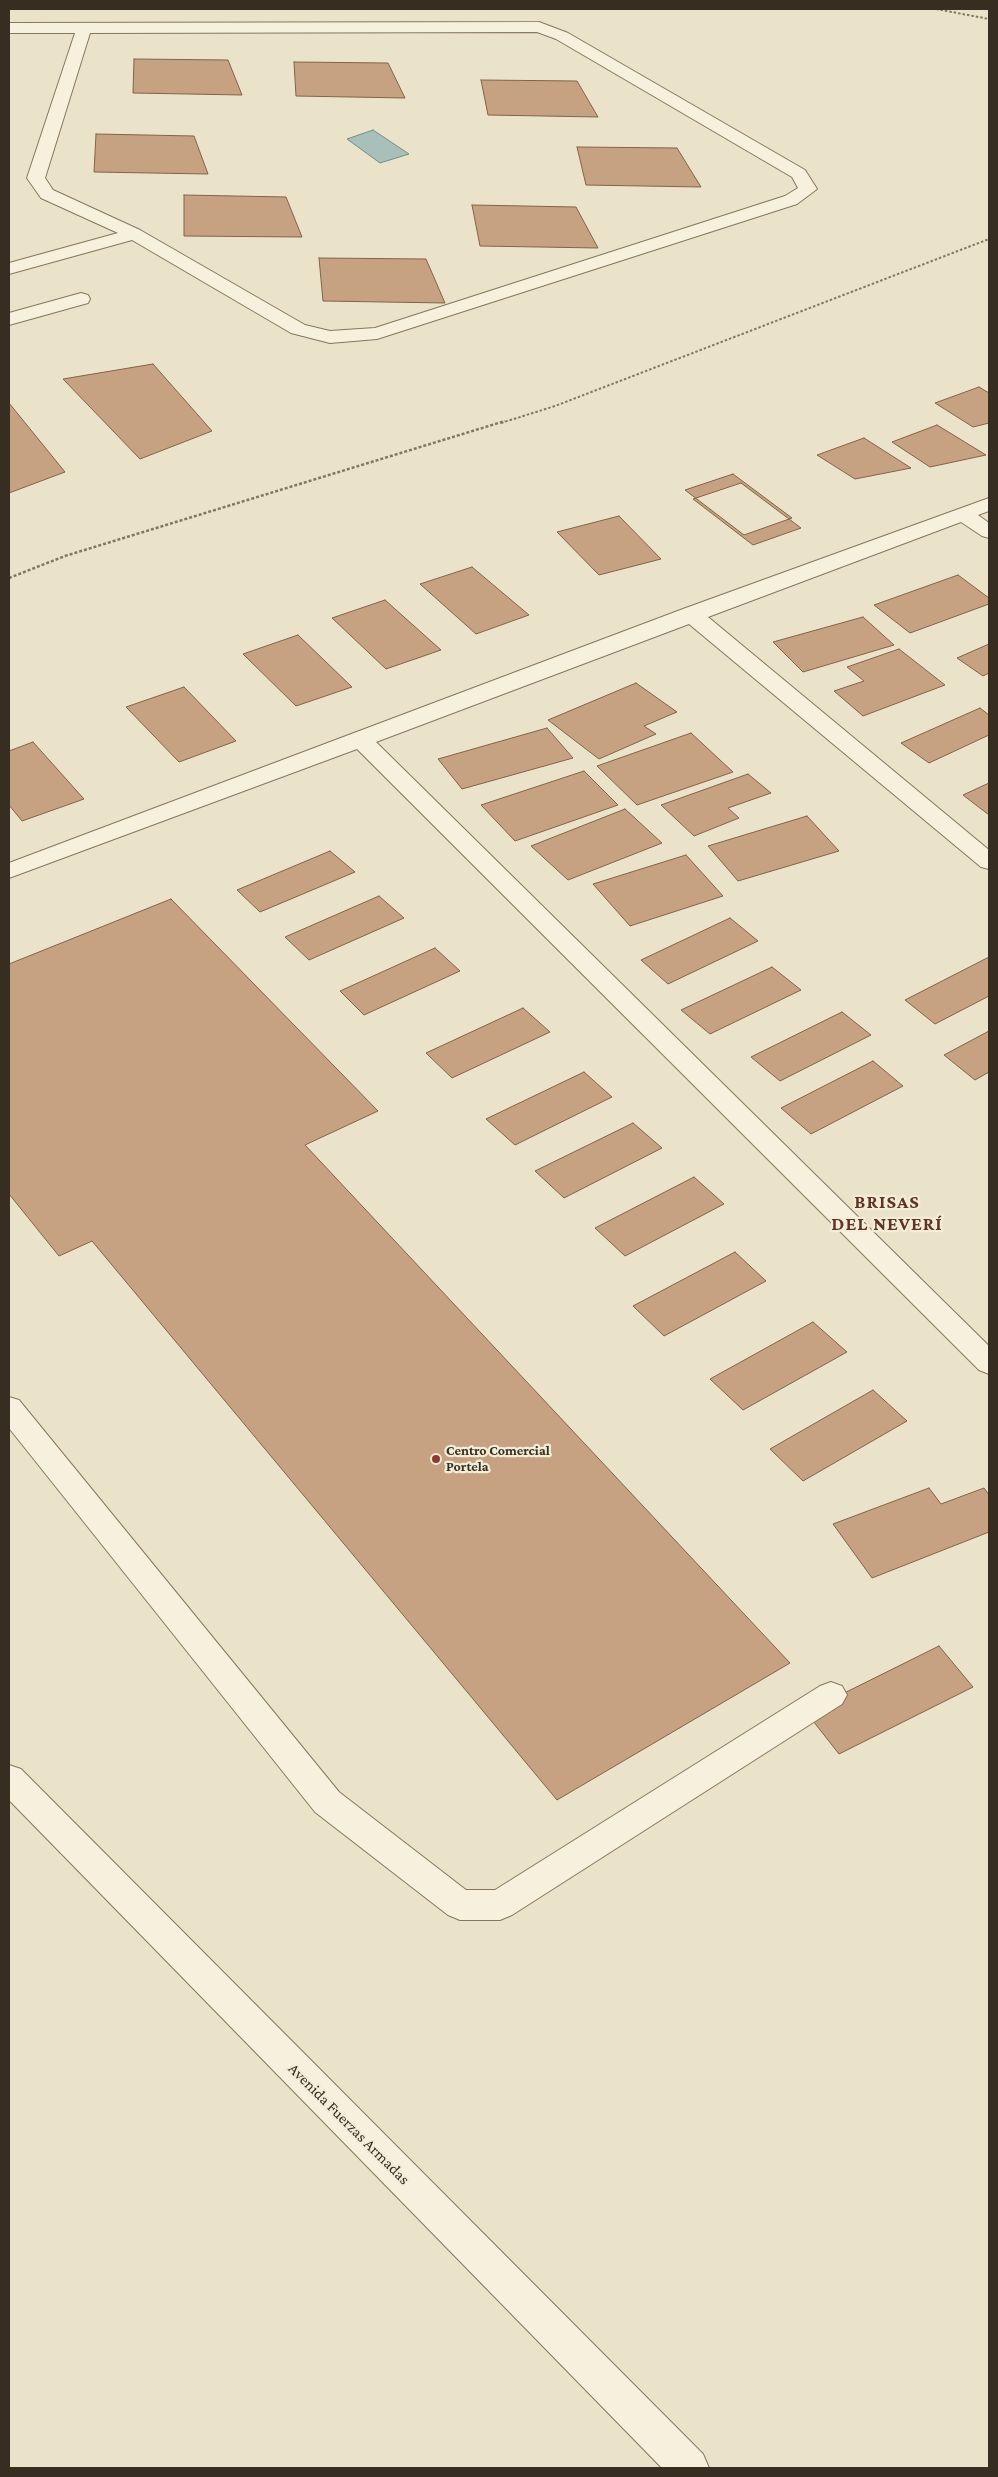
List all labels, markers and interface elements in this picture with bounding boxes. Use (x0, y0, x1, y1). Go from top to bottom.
district label: BRISAS DEL NEVERÍ (830, 1191, 944, 1235)
place label: Centro Comercial Portela (446, 1443, 550, 1475)
marker: Centro Comercial Portela (430, 1453, 442, 1465)
street label: Avenida Fuerzas Armadas (284, 2059, 414, 2189)

